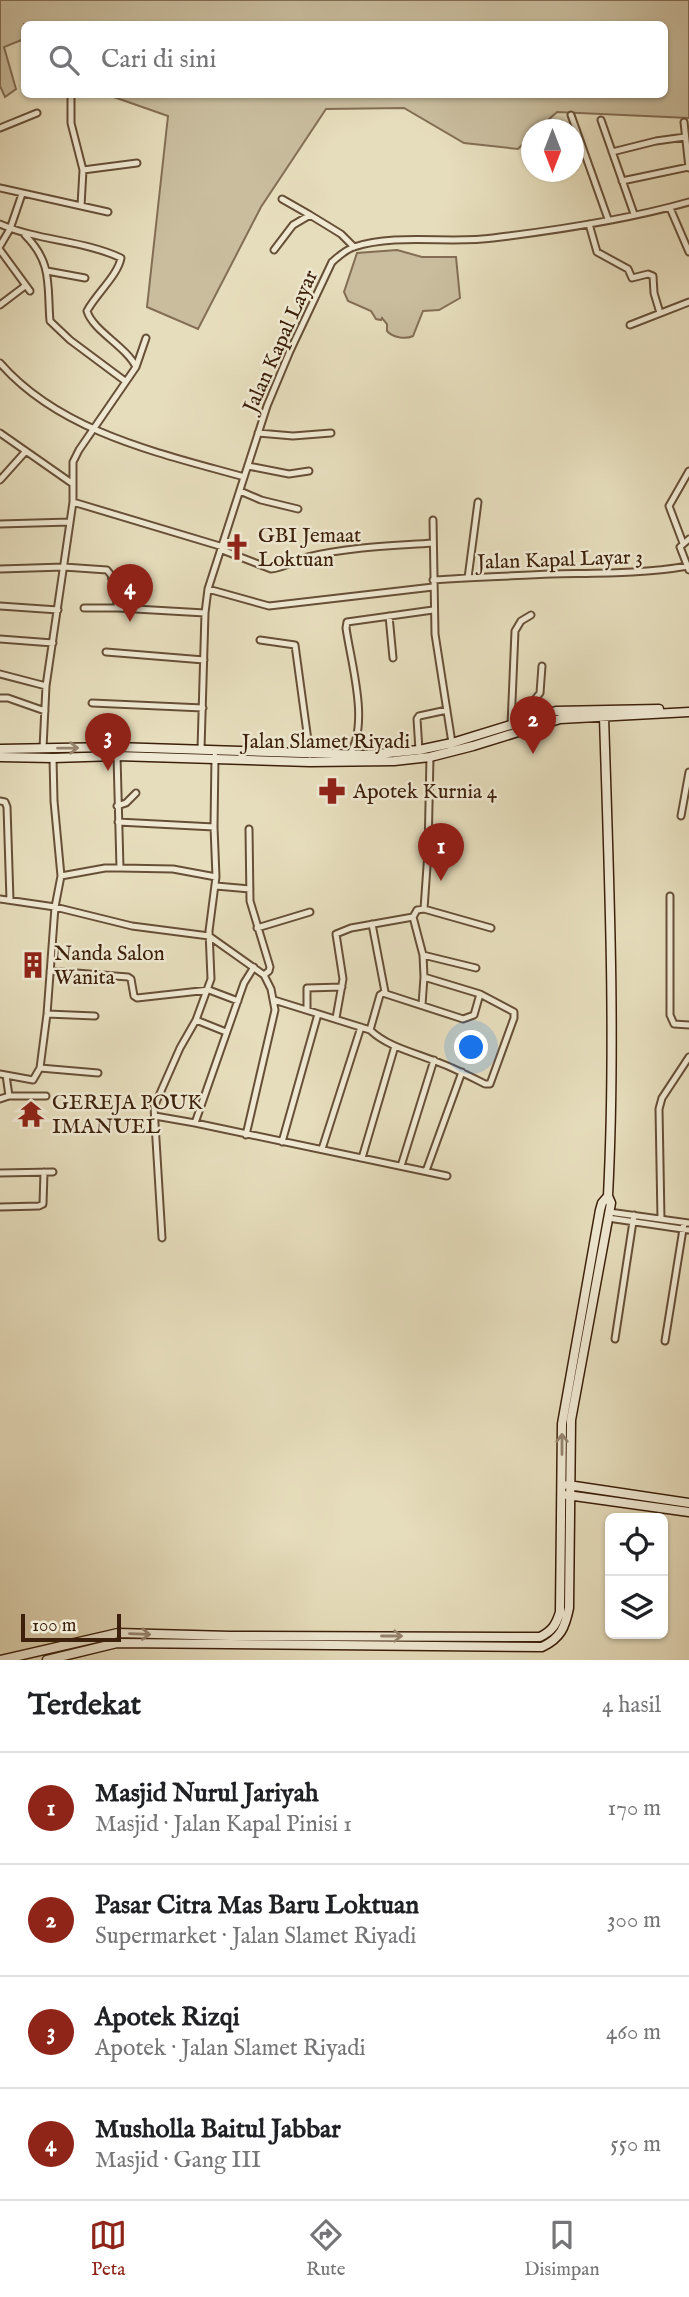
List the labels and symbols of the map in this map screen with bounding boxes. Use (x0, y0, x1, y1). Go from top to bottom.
north arrow (521, 119, 584, 182)
street label: Jalan Kapal Layar (237, 266, 325, 419)
place label: GBI Jemaat Loktuan (258, 523, 361, 574)
church icon: GBI Jemaat Loktuan (222, 532, 252, 562)
street label: Jalan Kapal Layar 3 (475, 544, 643, 577)
pin: 4 (107, 564, 153, 622)
pin: 2 (510, 696, 556, 754)
pin: 3 (85, 713, 131, 771)
street label: Jalan Slamet Riyadi (240, 729, 410, 756)
one-way arrow (56, 741, 79, 755)
pharmacy icon: Apotek Kurnia 4 (317, 776, 347, 806)
place label: Apotek Kurnia 4 (352, 779, 498, 806)
pin: 1 (418, 823, 464, 881)
place label: Nanda Salon Wanita (54, 941, 165, 992)
building icon: Nanda Salon Wanita (18, 950, 48, 980)
your location (454, 1030, 488, 1064)
place label: GEREJA POUK IMANUEL (52, 1090, 203, 1141)
temple icon: GEREJA POUK IMANUEL (16, 1099, 46, 1129)
one-way arrow (555, 1433, 568, 1456)
scale bar (21, 1611, 121, 1643)
one-way arrow (128, 1627, 151, 1640)
one-way arrow (380, 1629, 403, 1643)

